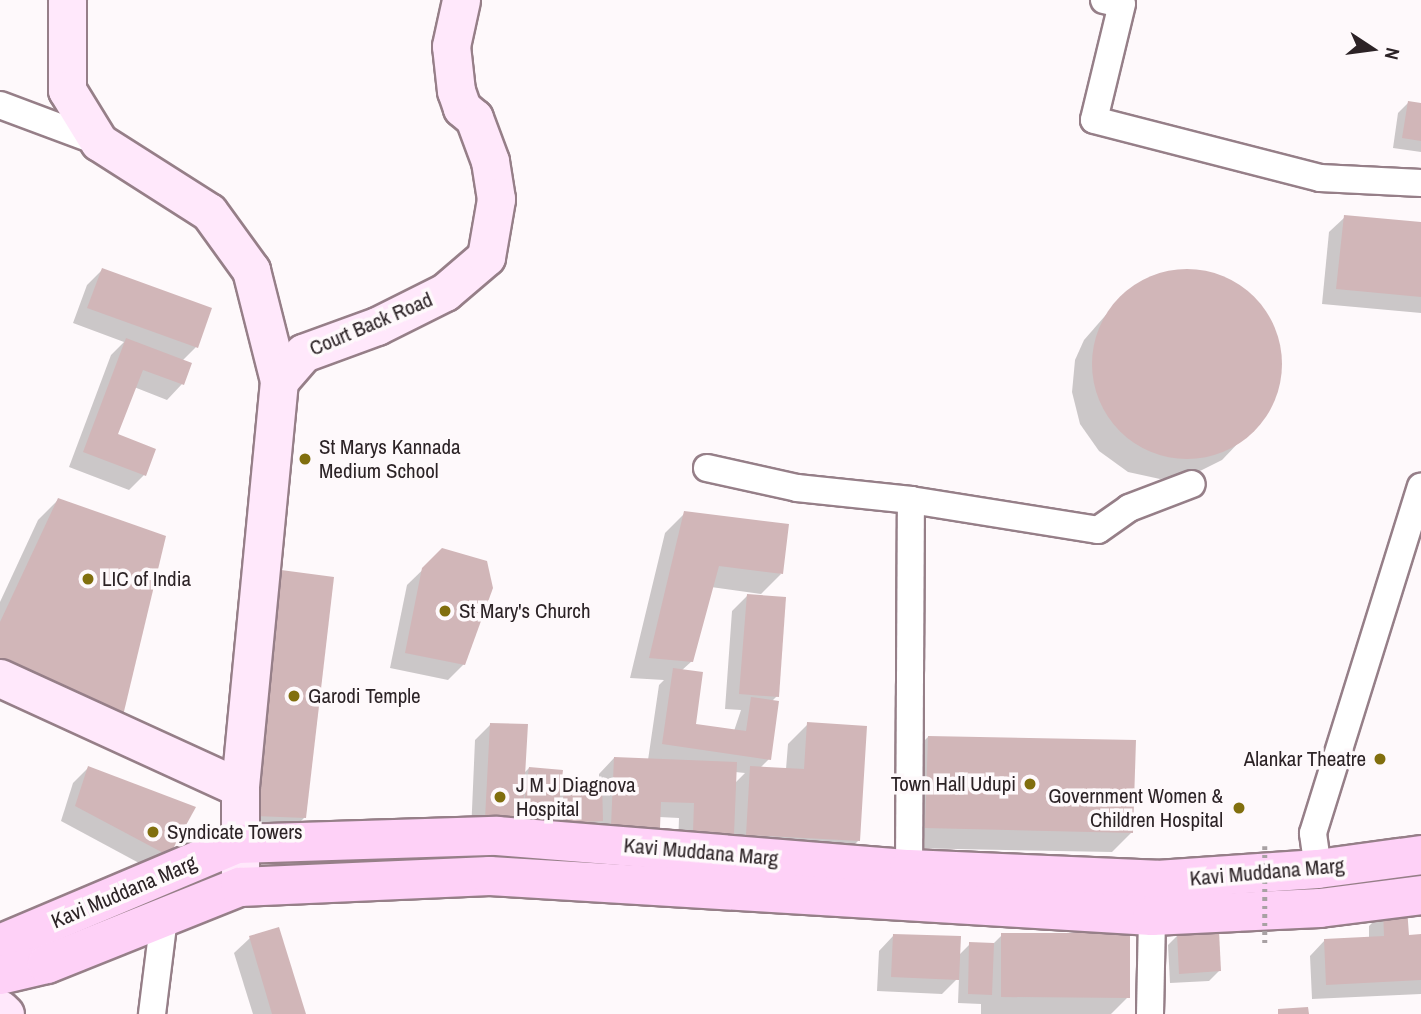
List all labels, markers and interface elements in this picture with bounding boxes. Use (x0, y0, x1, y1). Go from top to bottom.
north arrow (1337, 14, 1407, 84)
text: N (1379, 45, 1406, 62)
street label: Court Back Road (306, 287, 436, 361)
place label: St Marys Kannada Medium School (319, 434, 461, 484)
marker: St Marys Kannada Medium School (297, 451, 313, 467)
place label: LIC of India (102, 566, 191, 592)
marker: LIC of India (80, 571, 96, 587)
place label: St Mary's Church (459, 598, 591, 624)
marker: St Mary's Church (437, 603, 453, 619)
place label: Garodi Temple (308, 683, 421, 709)
marker: Garodi Temple (286, 688, 302, 704)
place label: Alankar Theatre (1243, 746, 1366, 772)
marker: Alankar Theatre (1372, 751, 1388, 767)
place label: Town Hall Udupi (891, 771, 1016, 797)
place label: J M J Diagnova Hospital (516, 772, 636, 822)
marker: Town Hall Udupi (1022, 776, 1038, 792)
place label: Government Women & Children Hospital (1048, 783, 1223, 833)
marker: J M J Diagnova Hospital (490, 787, 510, 807)
marker: Government Women & Children Hospital (1229, 798, 1249, 818)
place label: Syndicate Towers (167, 819, 303, 845)
marker: Syndicate Towers (145, 824, 161, 840)
street label: Kavi Muddana Marg (623, 833, 779, 871)
street label: Kavi Muddana Marg (48, 850, 200, 934)
street label: Kavi Muddana Marg (1189, 853, 1345, 891)

